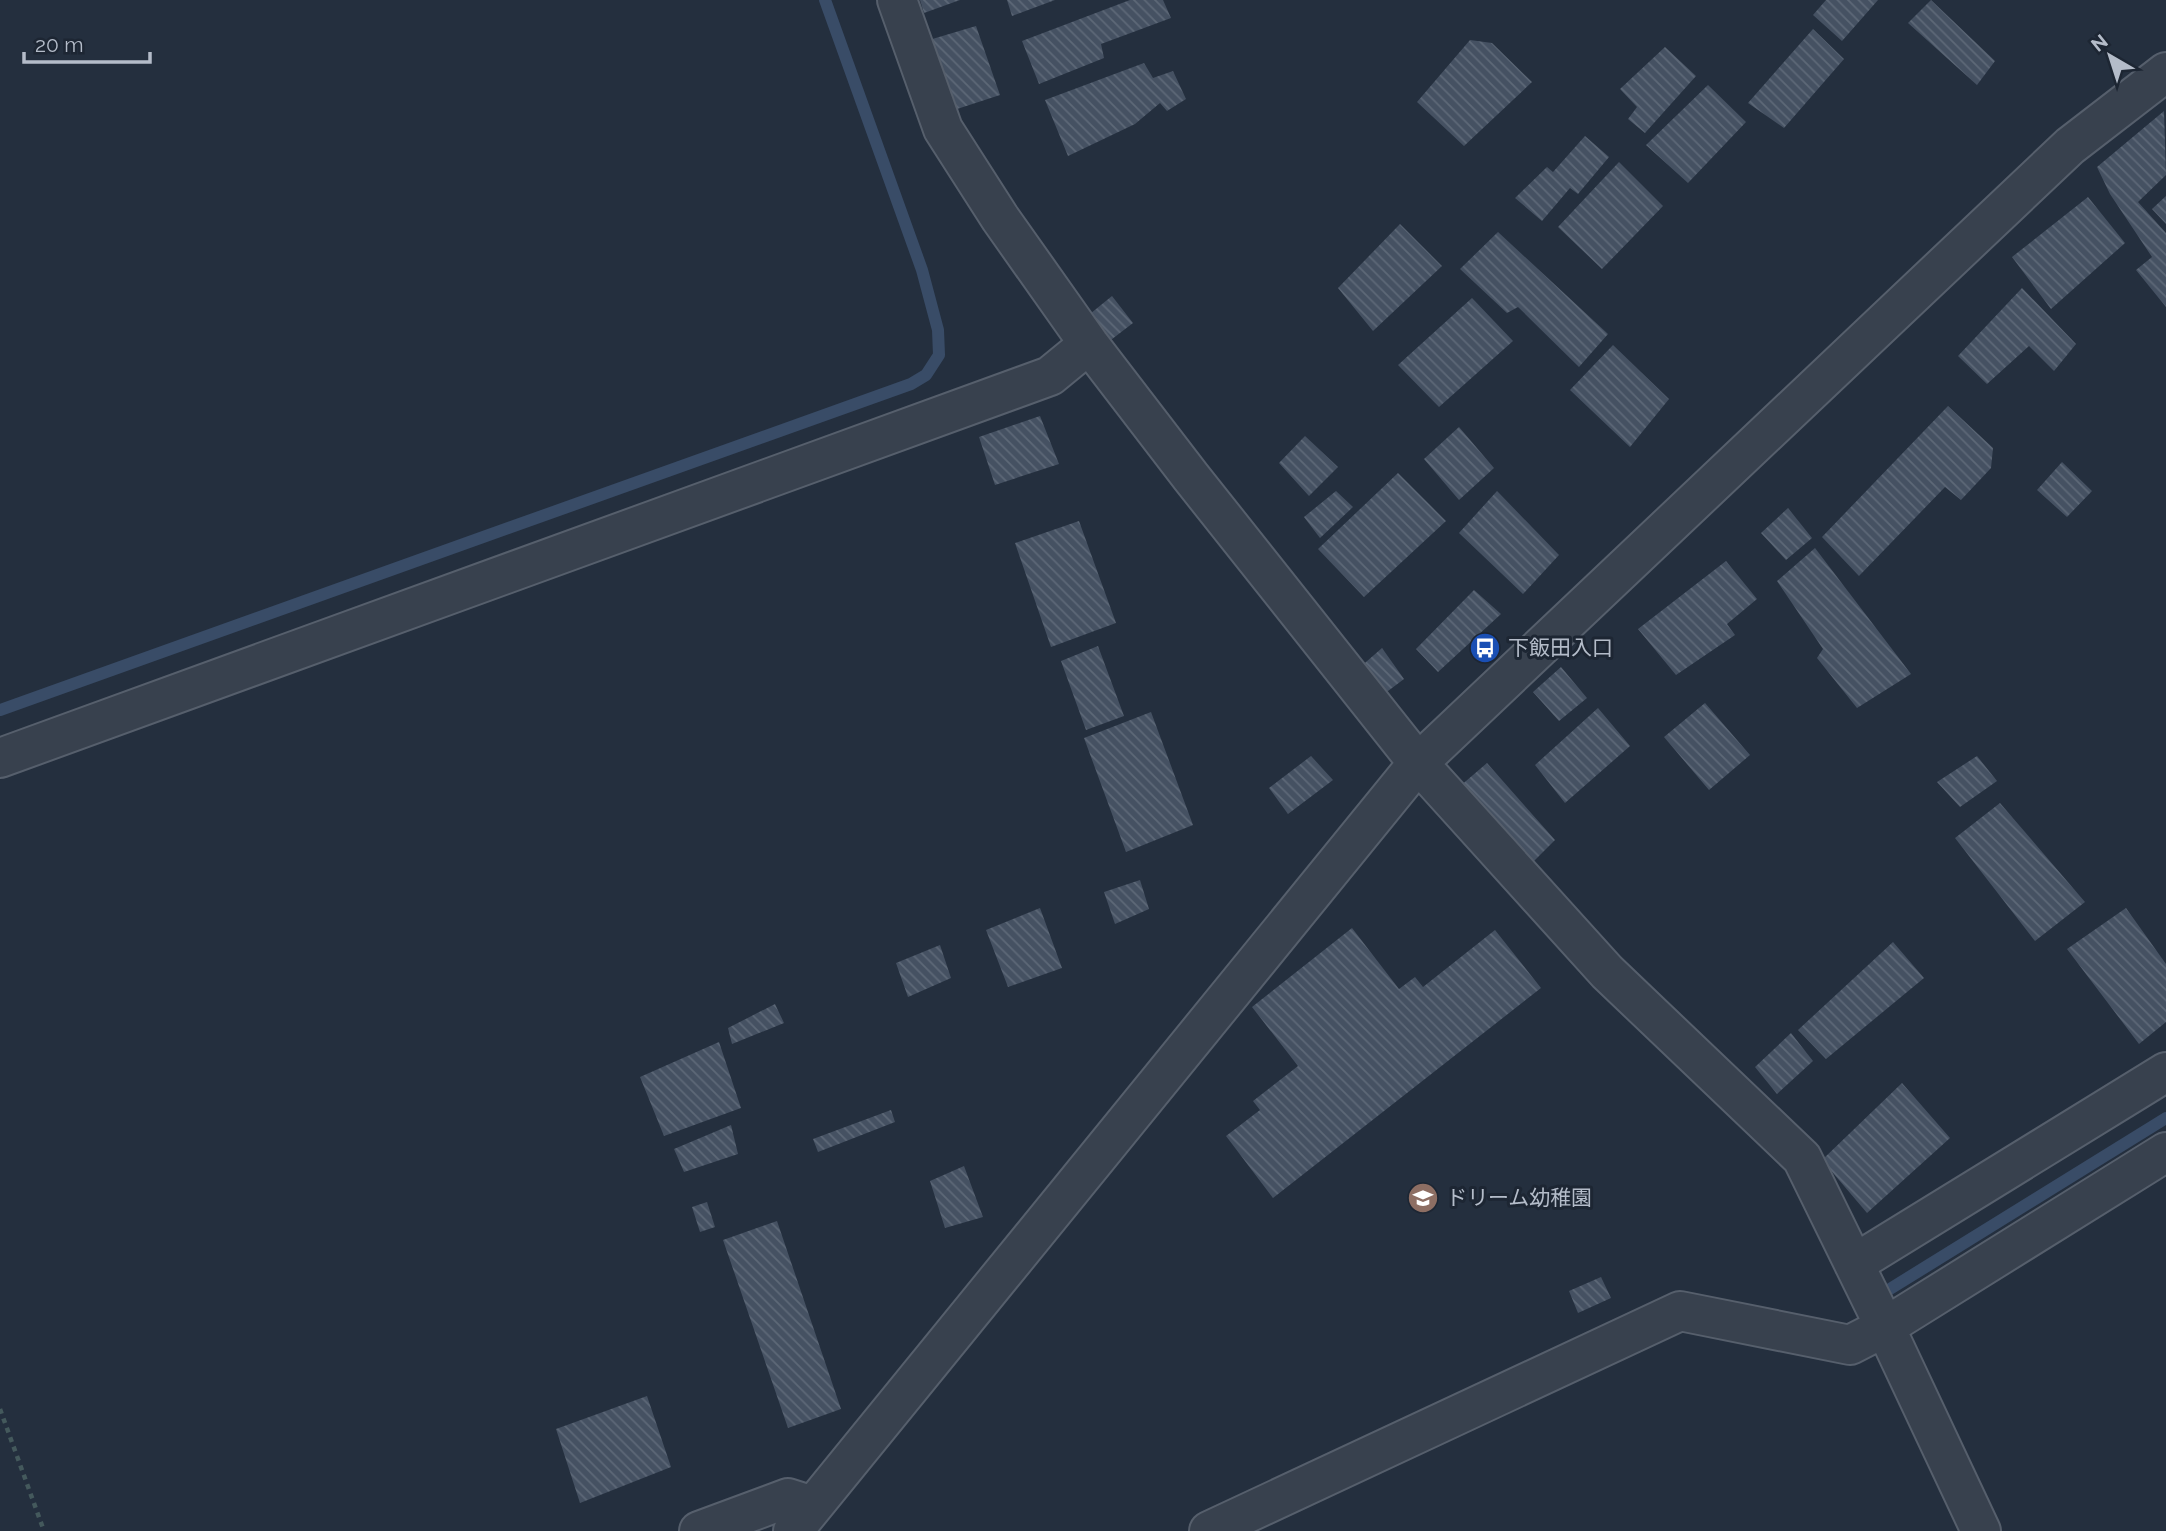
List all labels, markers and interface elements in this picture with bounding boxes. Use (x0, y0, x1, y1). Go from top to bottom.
scale bar (24, 21, 150, 65)
north arrow (2075, 21, 2145, 91)
text: N (2087, 30, 2112, 56)
text: 20 m (35, 32, 83, 57)
bus stop icon: 下飯田入口 (1468, 631, 1502, 665)
place label: 下飯田入口 (1508, 635, 1613, 660)
school or university icon: ドリーム幼稚園 (1406, 1181, 1440, 1215)
place label: ドリーム幼稚園 (1446, 1185, 1592, 1210)

